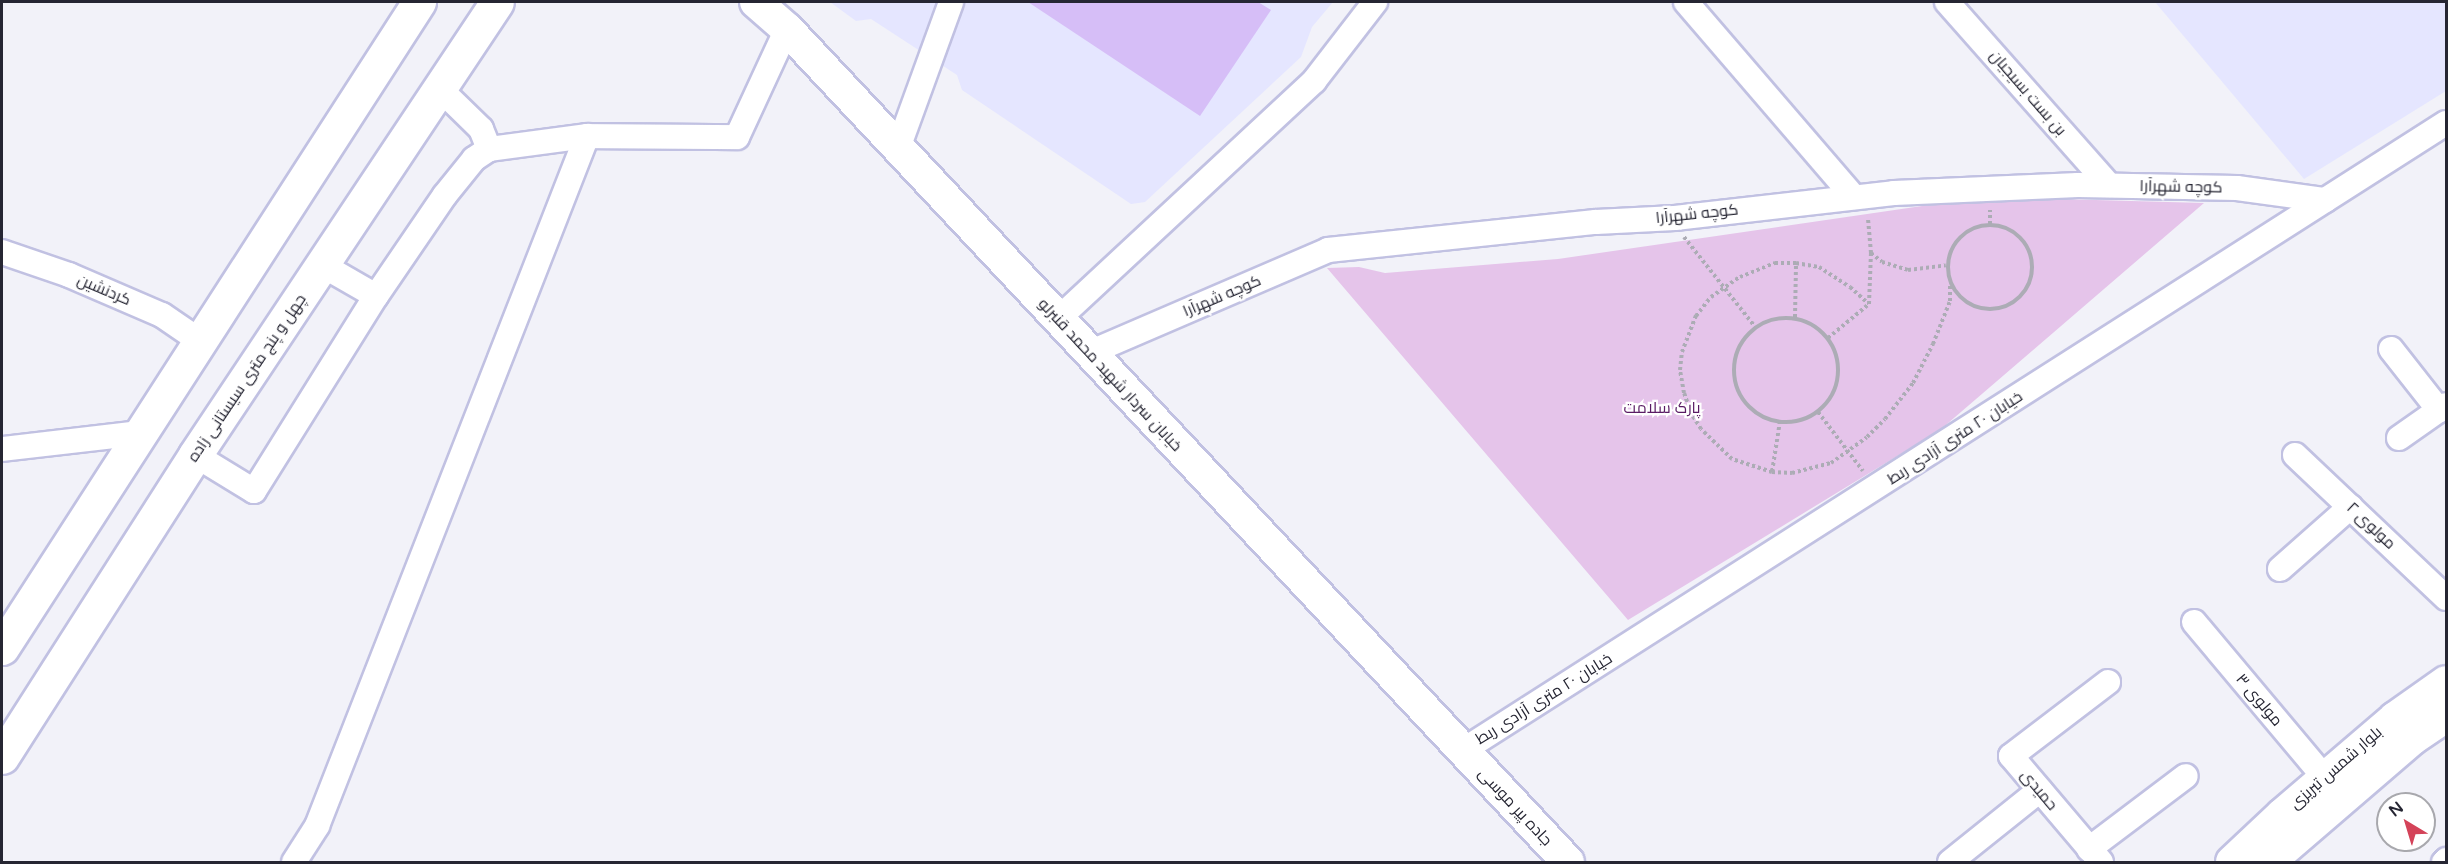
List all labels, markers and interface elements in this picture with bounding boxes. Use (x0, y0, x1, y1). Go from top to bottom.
street label: بن بست بسیجیان (1986, 46, 2070, 140)
street label: کوچه شهرآرا (2139, 177, 2223, 197)
street label: کوچه شهرآرا (1655, 200, 1739, 228)
street label: کردنشین (74, 270, 134, 310)
street label: کوچه شهرآرا (1180, 271, 1264, 321)
street label: چهل و پنج متری سیستانی زاده (184, 290, 310, 466)
street label: خیابان سردار شهید محمد قنبرلو (1034, 294, 1186, 456)
street label: خیابان ۲۰ متری آزادی ربط (1884, 387, 2026, 489)
park label: پارک سلامت (1623, 398, 1701, 418)
street label: مولوی ۲ (2342, 498, 2400, 554)
street label: خیابان ۲۰ متری آزادی ربط (1472, 649, 1616, 749)
street label: مولوی ۳ (2232, 670, 2286, 730)
street label: بلوار شمس تبریزی (2286, 723, 2386, 813)
street label: جاده پیر موسی (1474, 764, 1556, 850)
street label: حمیدی (2016, 766, 2062, 814)
north arrow (2376, 792, 2436, 852)
text: N (2385, 798, 2407, 821)

